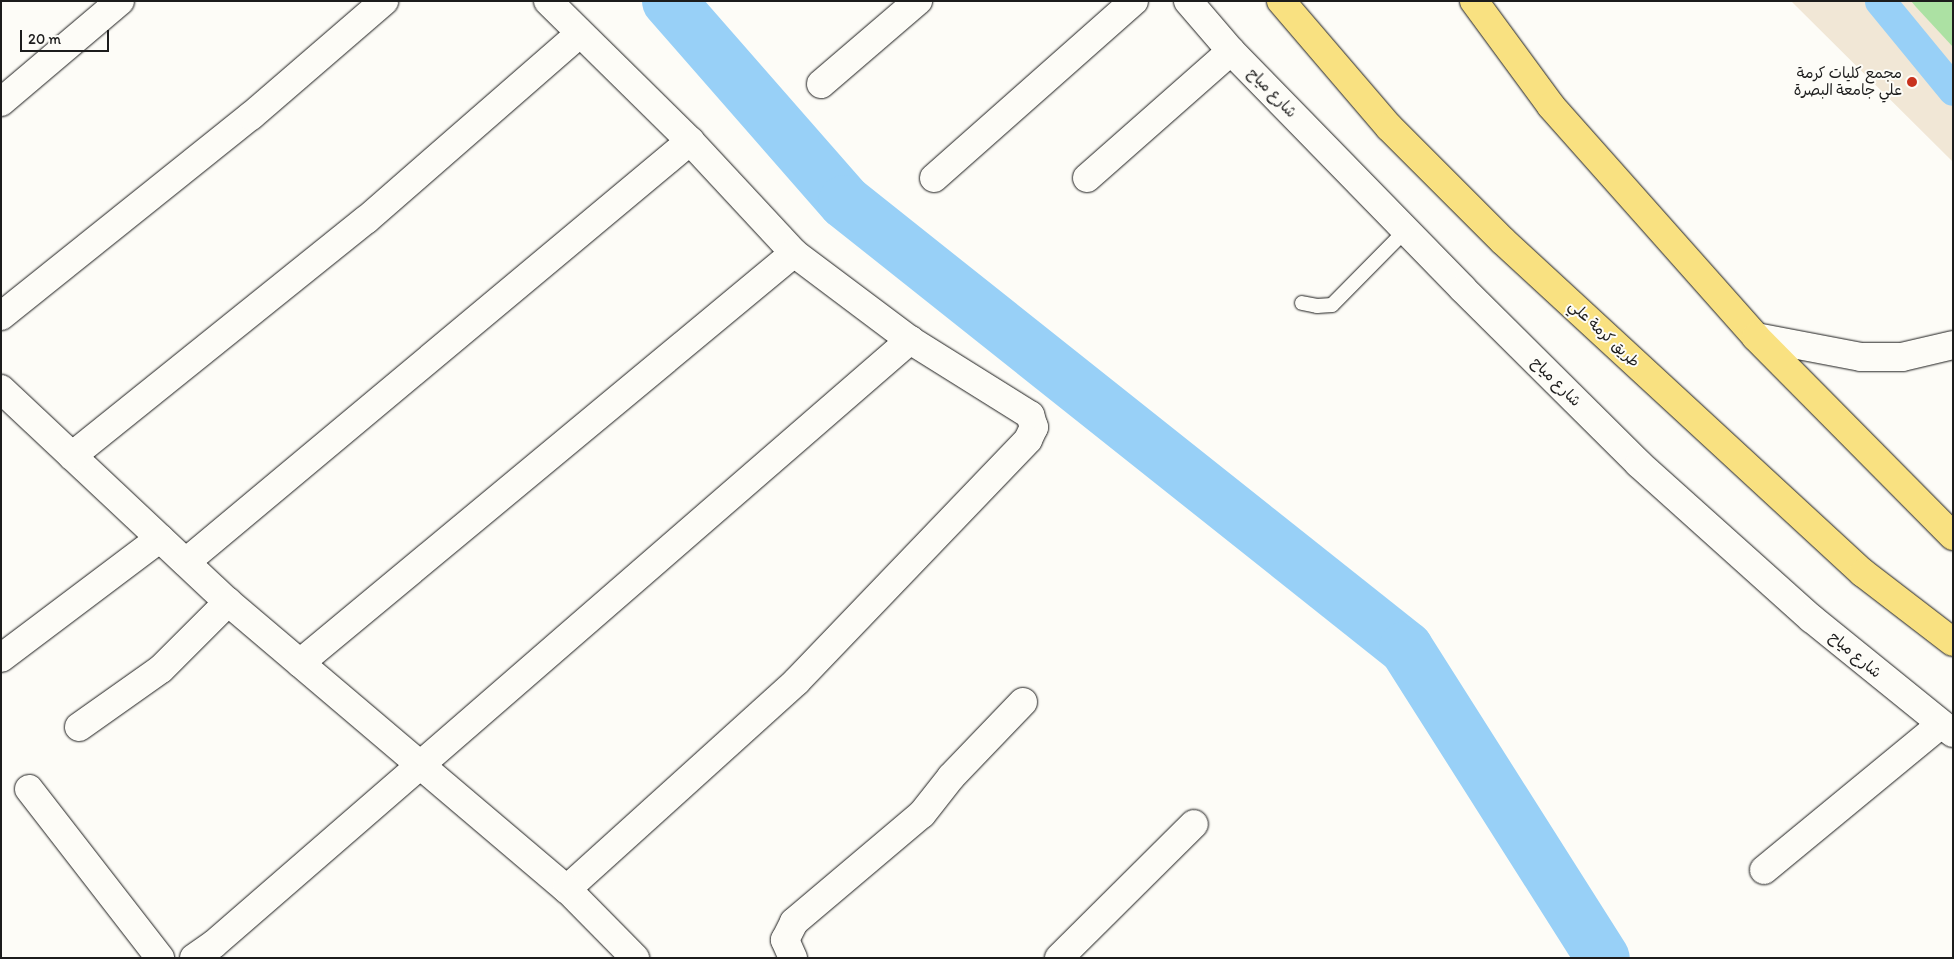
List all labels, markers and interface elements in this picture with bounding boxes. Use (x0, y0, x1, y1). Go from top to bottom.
scale bar (22, 20, 111, 52)
text: 20 m (28, 30, 61, 48)
street label: شارع مياح (1244, 64, 1300, 122)
place label: مجمع كليات كرمة علي جامعة البصرة (1794, 64, 1902, 99)
marker: مجمع كليات كرمة علي جامعة البصرة (1906, 76, 1918, 88)
street label: طريق كرمة علي (1565, 297, 1643, 371)
street label: شارع مياح (1528, 354, 1584, 410)
street label: شارع مياح (1825, 628, 1885, 682)

